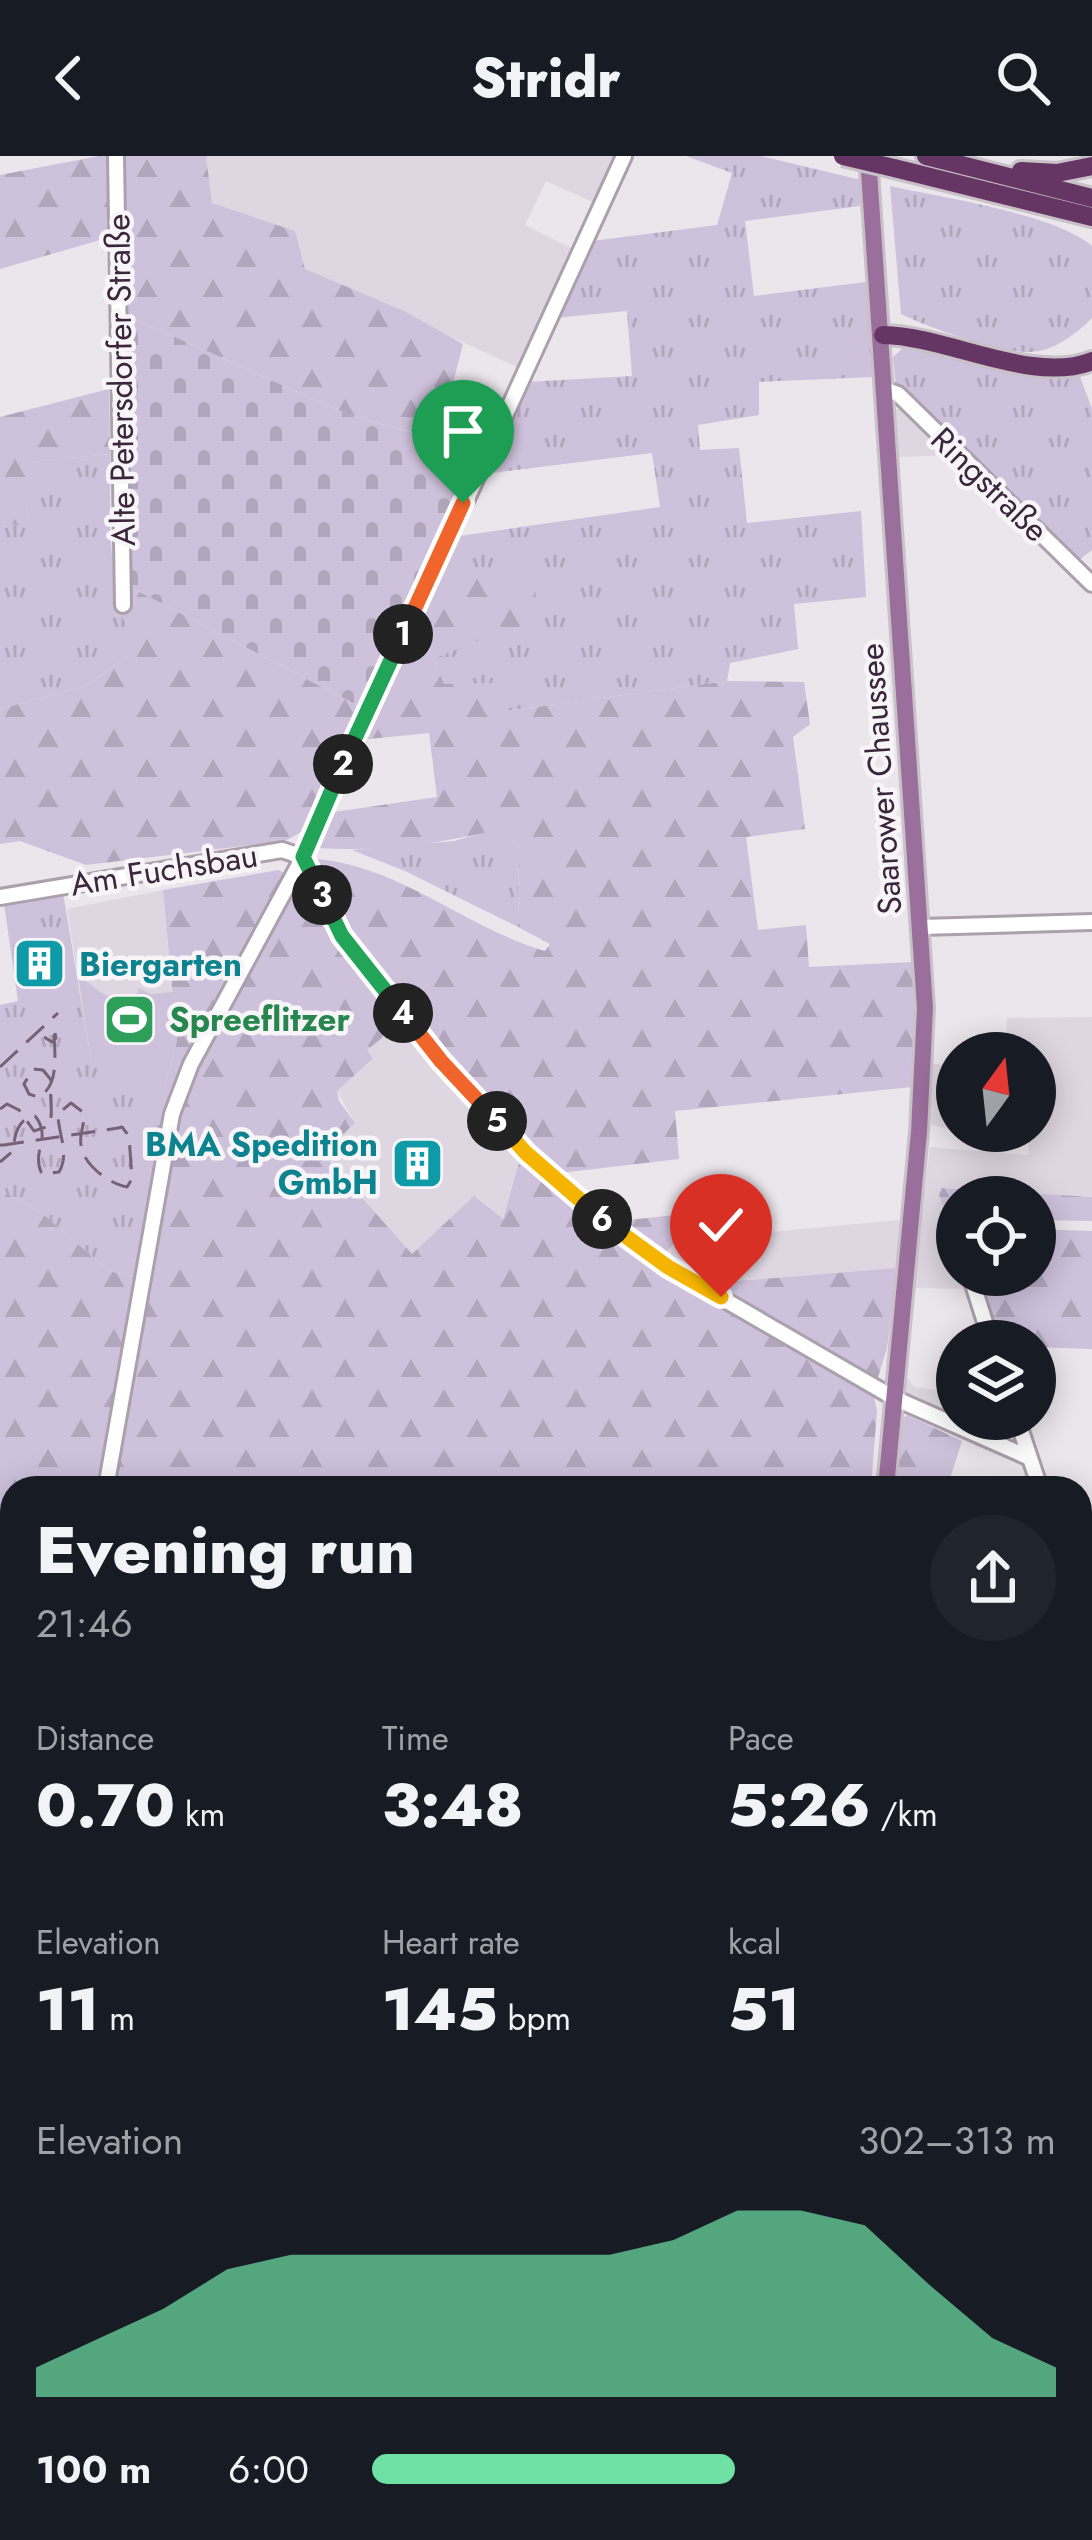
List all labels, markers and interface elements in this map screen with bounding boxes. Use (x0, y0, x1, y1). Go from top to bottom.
text: Stridr (471, 39, 621, 117)
icon: back (36, 45, 102, 111)
icon: search (990, 45, 1056, 111)
street label: Alte Petersdorfer Straße (94, 213, 147, 547)
pin (412, 380, 514, 503)
icon: arrive (430, 398, 496, 464)
street label: Ringstraße (920, 416, 1059, 552)
pin: 1 (373, 604, 433, 664)
text: 1 (395, 610, 411, 657)
street label: Saarower Chaussee (848, 642, 913, 916)
pin: 2 (313, 734, 373, 794)
text: 2 (332, 740, 354, 787)
street label: Am Fuchsbau (67, 832, 261, 907)
pin: 3 (292, 865, 352, 925)
text: 3 (312, 871, 332, 918)
building icon: Biergarten (12, 936, 68, 992)
place label: Biergarten (79, 941, 242, 988)
pin: 4 (373, 983, 433, 1043)
text: 4 (391, 989, 415, 1036)
sports icon: Spreeflitzer (102, 991, 158, 1047)
place label: Spreeflitzer (169, 996, 350, 1043)
north arrow (936, 1032, 1056, 1152)
map controls (936, 1032, 1056, 1440)
pin: 5 (467, 1091, 527, 1151)
text: 5 (486, 1097, 508, 1144)
place label: BMA Spedition GmbH (145, 1121, 378, 1206)
building icon: BMA Spedition GmbH (389, 1135, 445, 1191)
pin (670, 1174, 772, 1297)
button: locate (936, 1176, 1056, 1296)
pin: 6 (572, 1189, 632, 1249)
icon: check (688, 1192, 754, 1258)
text: 6 (591, 1195, 613, 1242)
button: layers (936, 1320, 1056, 1440)
text: Evening run (36, 1502, 415, 1598)
button: share (930, 1515, 1056, 1641)
text: 21:46 (36, 1595, 133, 1652)
text: Distance (36, 1715, 154, 1762)
text: Time (382, 1715, 449, 1762)
text: Pace (728, 1715, 794, 1762)
text: 0.70 (36, 1762, 175, 1849)
text: 3:48 (382, 1762, 523, 1849)
text: 5:26 (728, 1762, 871, 1849)
text: km (175, 1791, 225, 1838)
text: /km (871, 1791, 938, 1838)
text: Elevation (36, 1919, 160, 1966)
text: Heart rate (382, 1919, 520, 1966)
text: kcal (728, 1919, 781, 1966)
text: 11 (36, 1966, 99, 2053)
text: 145 (382, 1966, 498, 2053)
text: 51 (728, 1966, 800, 2053)
text: m (99, 1995, 135, 2042)
text: bpm (498, 1995, 571, 2042)
text: Elevation (36, 2112, 183, 2169)
text: 302–313 m (858, 2112, 1056, 2169)
text: 100 m (36, 2441, 151, 2498)
text: 6:00 (228, 2441, 309, 2498)

